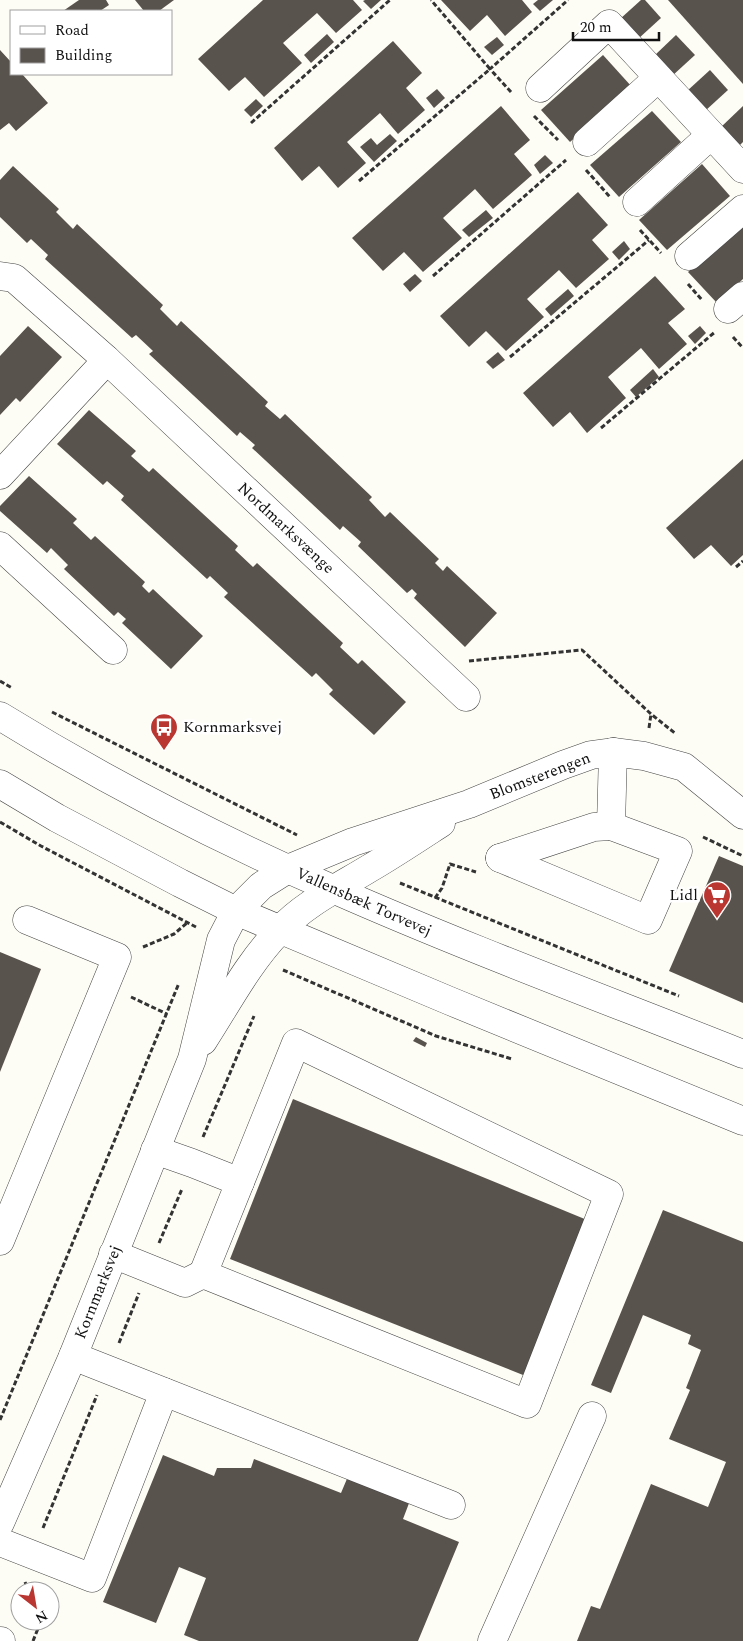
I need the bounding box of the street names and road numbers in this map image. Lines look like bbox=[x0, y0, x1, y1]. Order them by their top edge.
street label: Nordmarksvænge bbox=[232, 477, 340, 579]
street label: Blomsterengen bbox=[486, 746, 594, 806]
street label: Vallensbæk Torvevej bbox=[292, 861, 436, 943]
street label: Kornmarksvej bbox=[68, 1241, 128, 1343]

